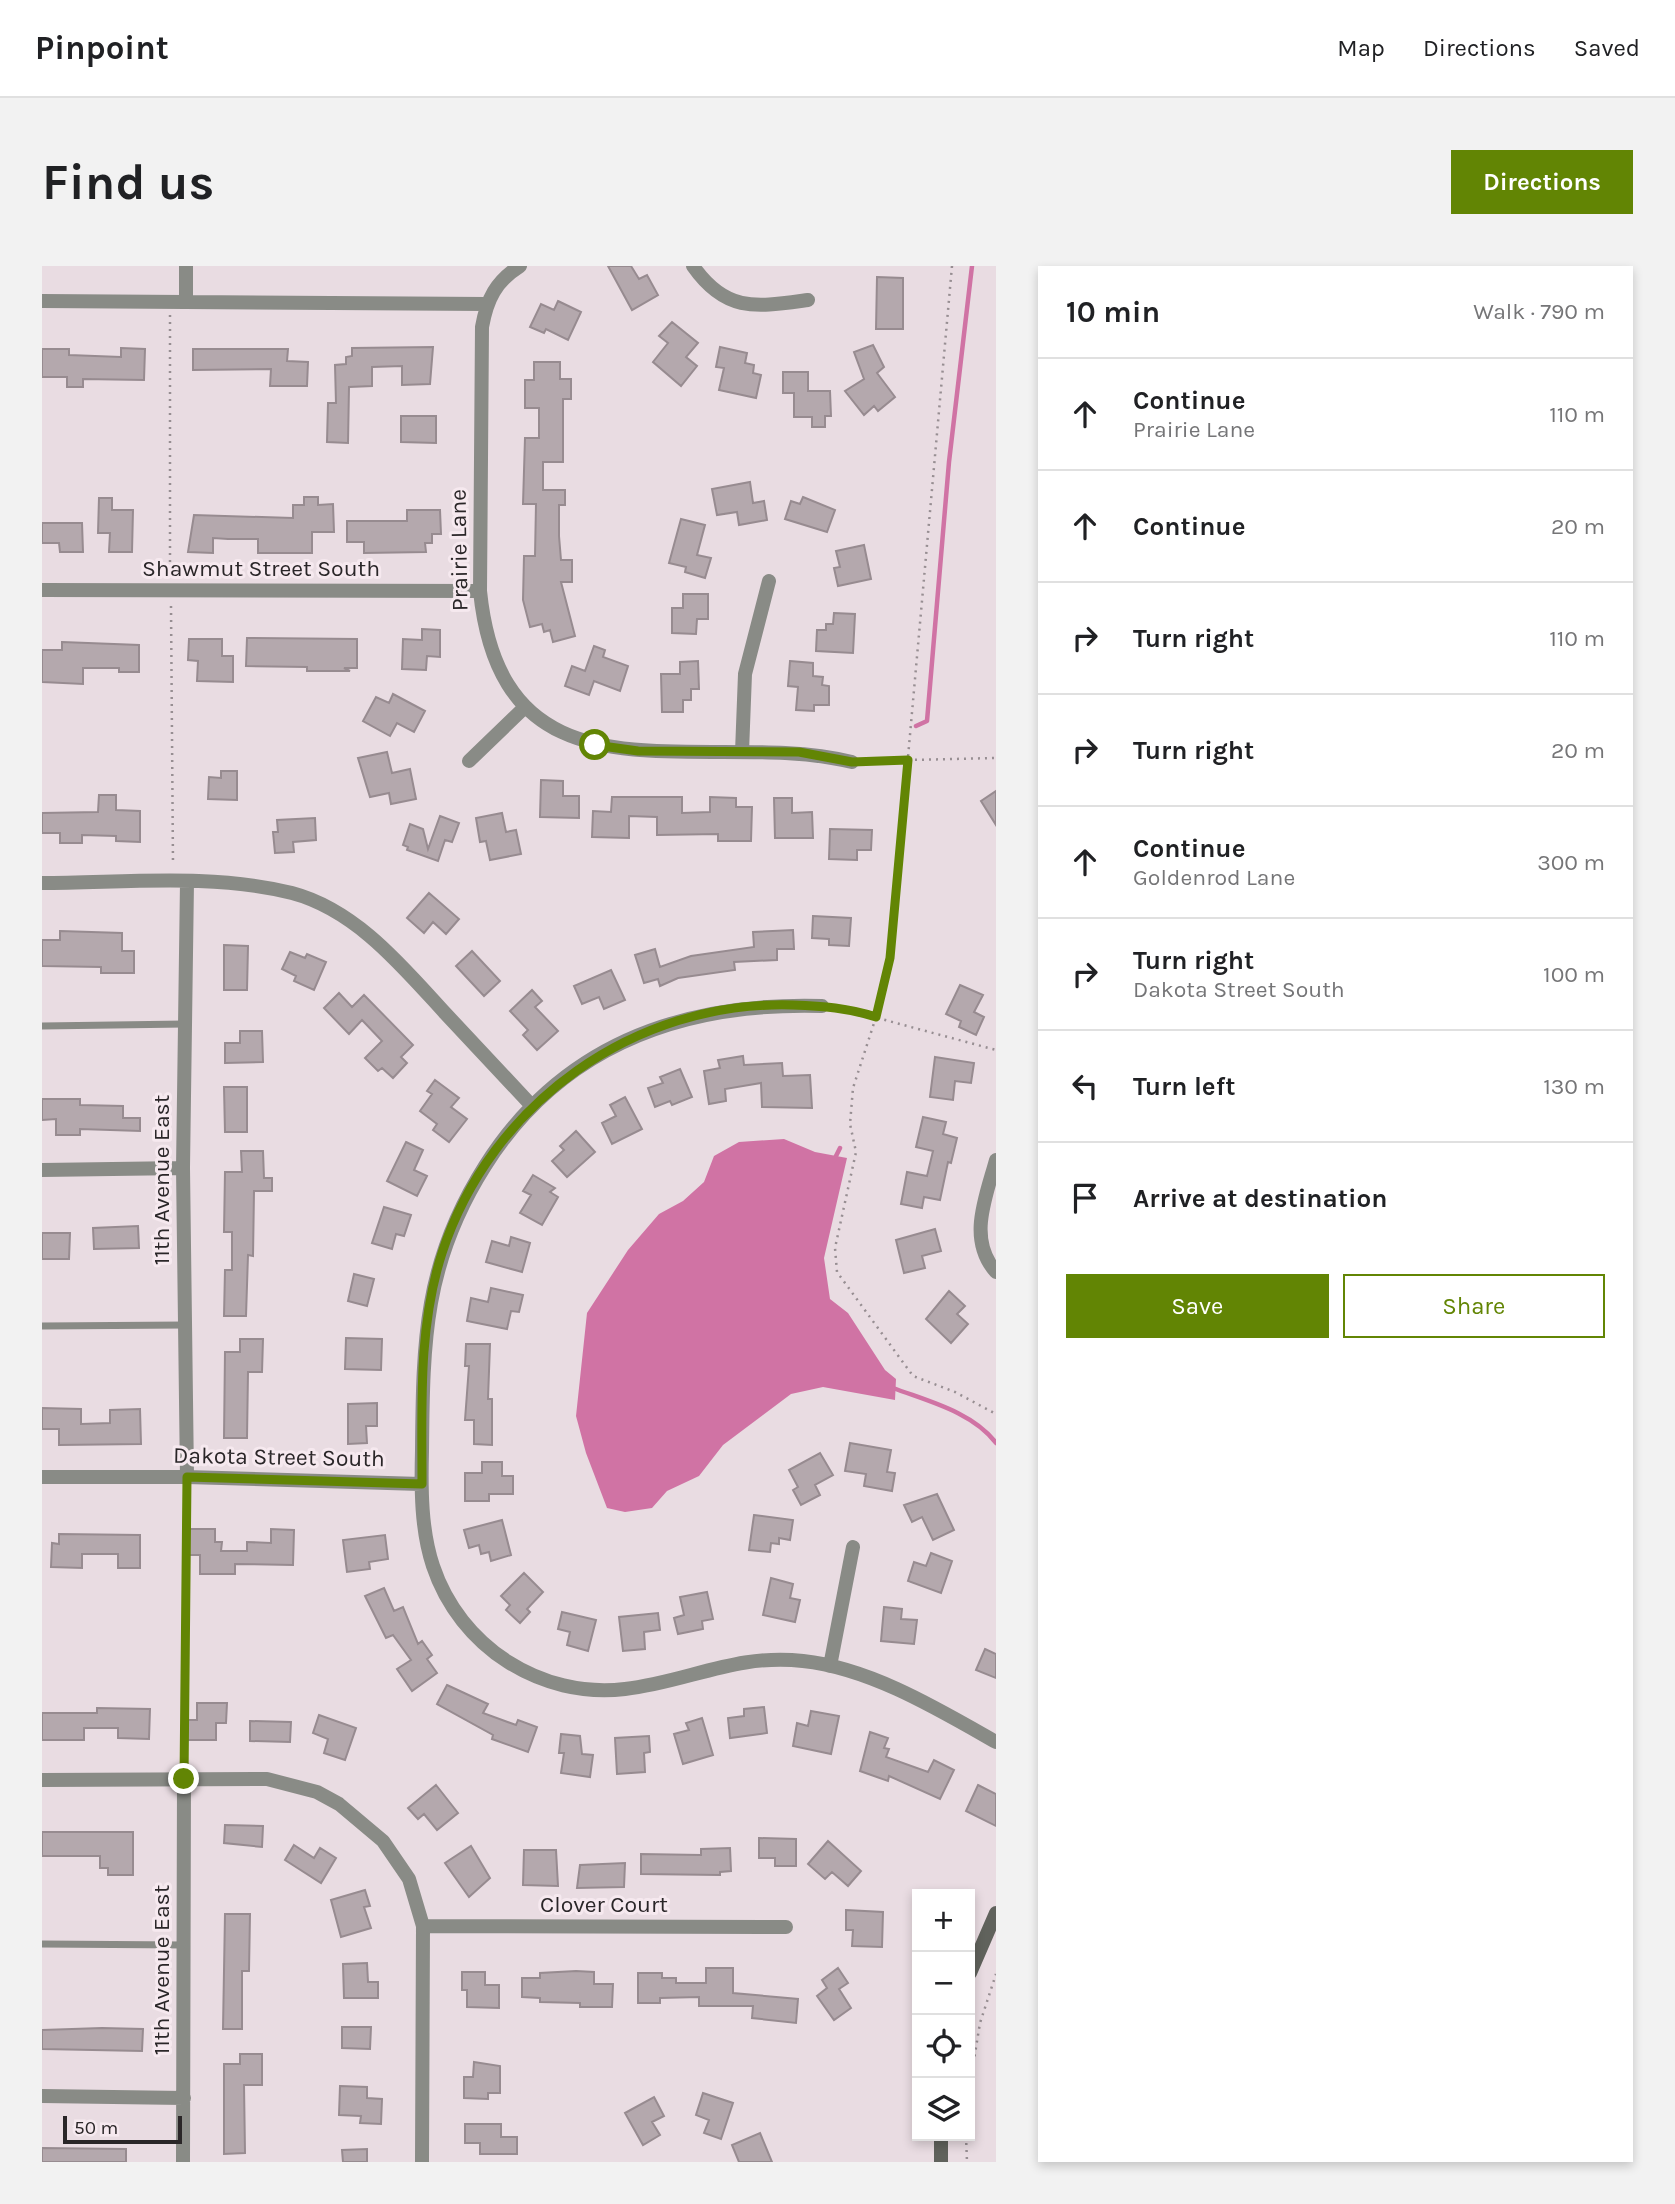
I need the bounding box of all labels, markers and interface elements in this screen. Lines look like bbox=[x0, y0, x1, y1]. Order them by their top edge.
text: Pinpoint bbox=[35, 29, 169, 67]
text: Map bbox=[1337, 34, 1385, 62]
text: Directions bbox=[1423, 34, 1536, 62]
text: Saved bbox=[1574, 34, 1640, 62]
button: Directions bbox=[1451, 150, 1633, 214]
text: Find us bbox=[42, 154, 214, 211]
text: 10 min bbox=[1066, 294, 1160, 330]
text: Walk · 790 m bbox=[1473, 298, 1605, 325]
text: Continue bbox=[1133, 385, 1245, 416]
icon: ahead bbox=[1066, 395, 1104, 433]
text: 110 m bbox=[1549, 401, 1605, 428]
text: Prairie Lane bbox=[1133, 416, 1255, 443]
street label: Prairie Lane bbox=[444, 489, 474, 611]
icon: ahead bbox=[1066, 507, 1104, 545]
text: Continue bbox=[1133, 511, 1245, 542]
text: 20 m bbox=[1551, 513, 1605, 540]
street label: Shawmut Street South bbox=[142, 555, 380, 582]
icon: right bbox=[1066, 619, 1104, 657]
text: Turn right bbox=[1133, 623, 1254, 654]
text: 110 m bbox=[1549, 625, 1605, 652]
route start bbox=[579, 729, 610, 760]
icon: right bbox=[1066, 731, 1104, 769]
text: Turn right bbox=[1133, 735, 1254, 766]
text: 20 m bbox=[1551, 737, 1605, 764]
text: Continue bbox=[1133, 833, 1245, 864]
icon: ahead bbox=[1066, 843, 1104, 881]
text: 300 m bbox=[1537, 849, 1605, 876]
text: Goldenrod Lane bbox=[1133, 864, 1295, 891]
text: Turn right bbox=[1133, 945, 1254, 976]
icon: right bbox=[1066, 955, 1104, 993]
text: 100 m bbox=[1543, 961, 1605, 988]
text: Dakota Street South bbox=[1133, 976, 1345, 1003]
icon: left bbox=[1066, 1067, 1104, 1105]
text: Turn left bbox=[1133, 1071, 1235, 1102]
text: 130 m bbox=[1543, 1073, 1605, 1100]
street label: 11th Avenue East bbox=[148, 1094, 175, 1265]
icon: arrive bbox=[1066, 1179, 1104, 1217]
text: Arrive at destination bbox=[1133, 1183, 1387, 1214]
button: Save bbox=[1066, 1274, 1329, 1338]
button: Share bbox=[1343, 1274, 1605, 1338]
street label: Dakota Street South bbox=[173, 1442, 385, 1472]
route end bbox=[168, 1763, 199, 1794]
street label: 11th Avenue East bbox=[148, 1884, 175, 2055]
map controls bbox=[912, 1889, 975, 2141]
button: + bbox=[912, 1889, 975, 1952]
street label: Clover Court bbox=[540, 1891, 668, 1918]
button: − bbox=[912, 1952, 975, 2015]
button: locate bbox=[912, 2015, 975, 2078]
button: layers bbox=[912, 2078, 975, 2141]
scale bar bbox=[63, 2113, 182, 2145]
text: 50 m bbox=[74, 2117, 118, 2139]

